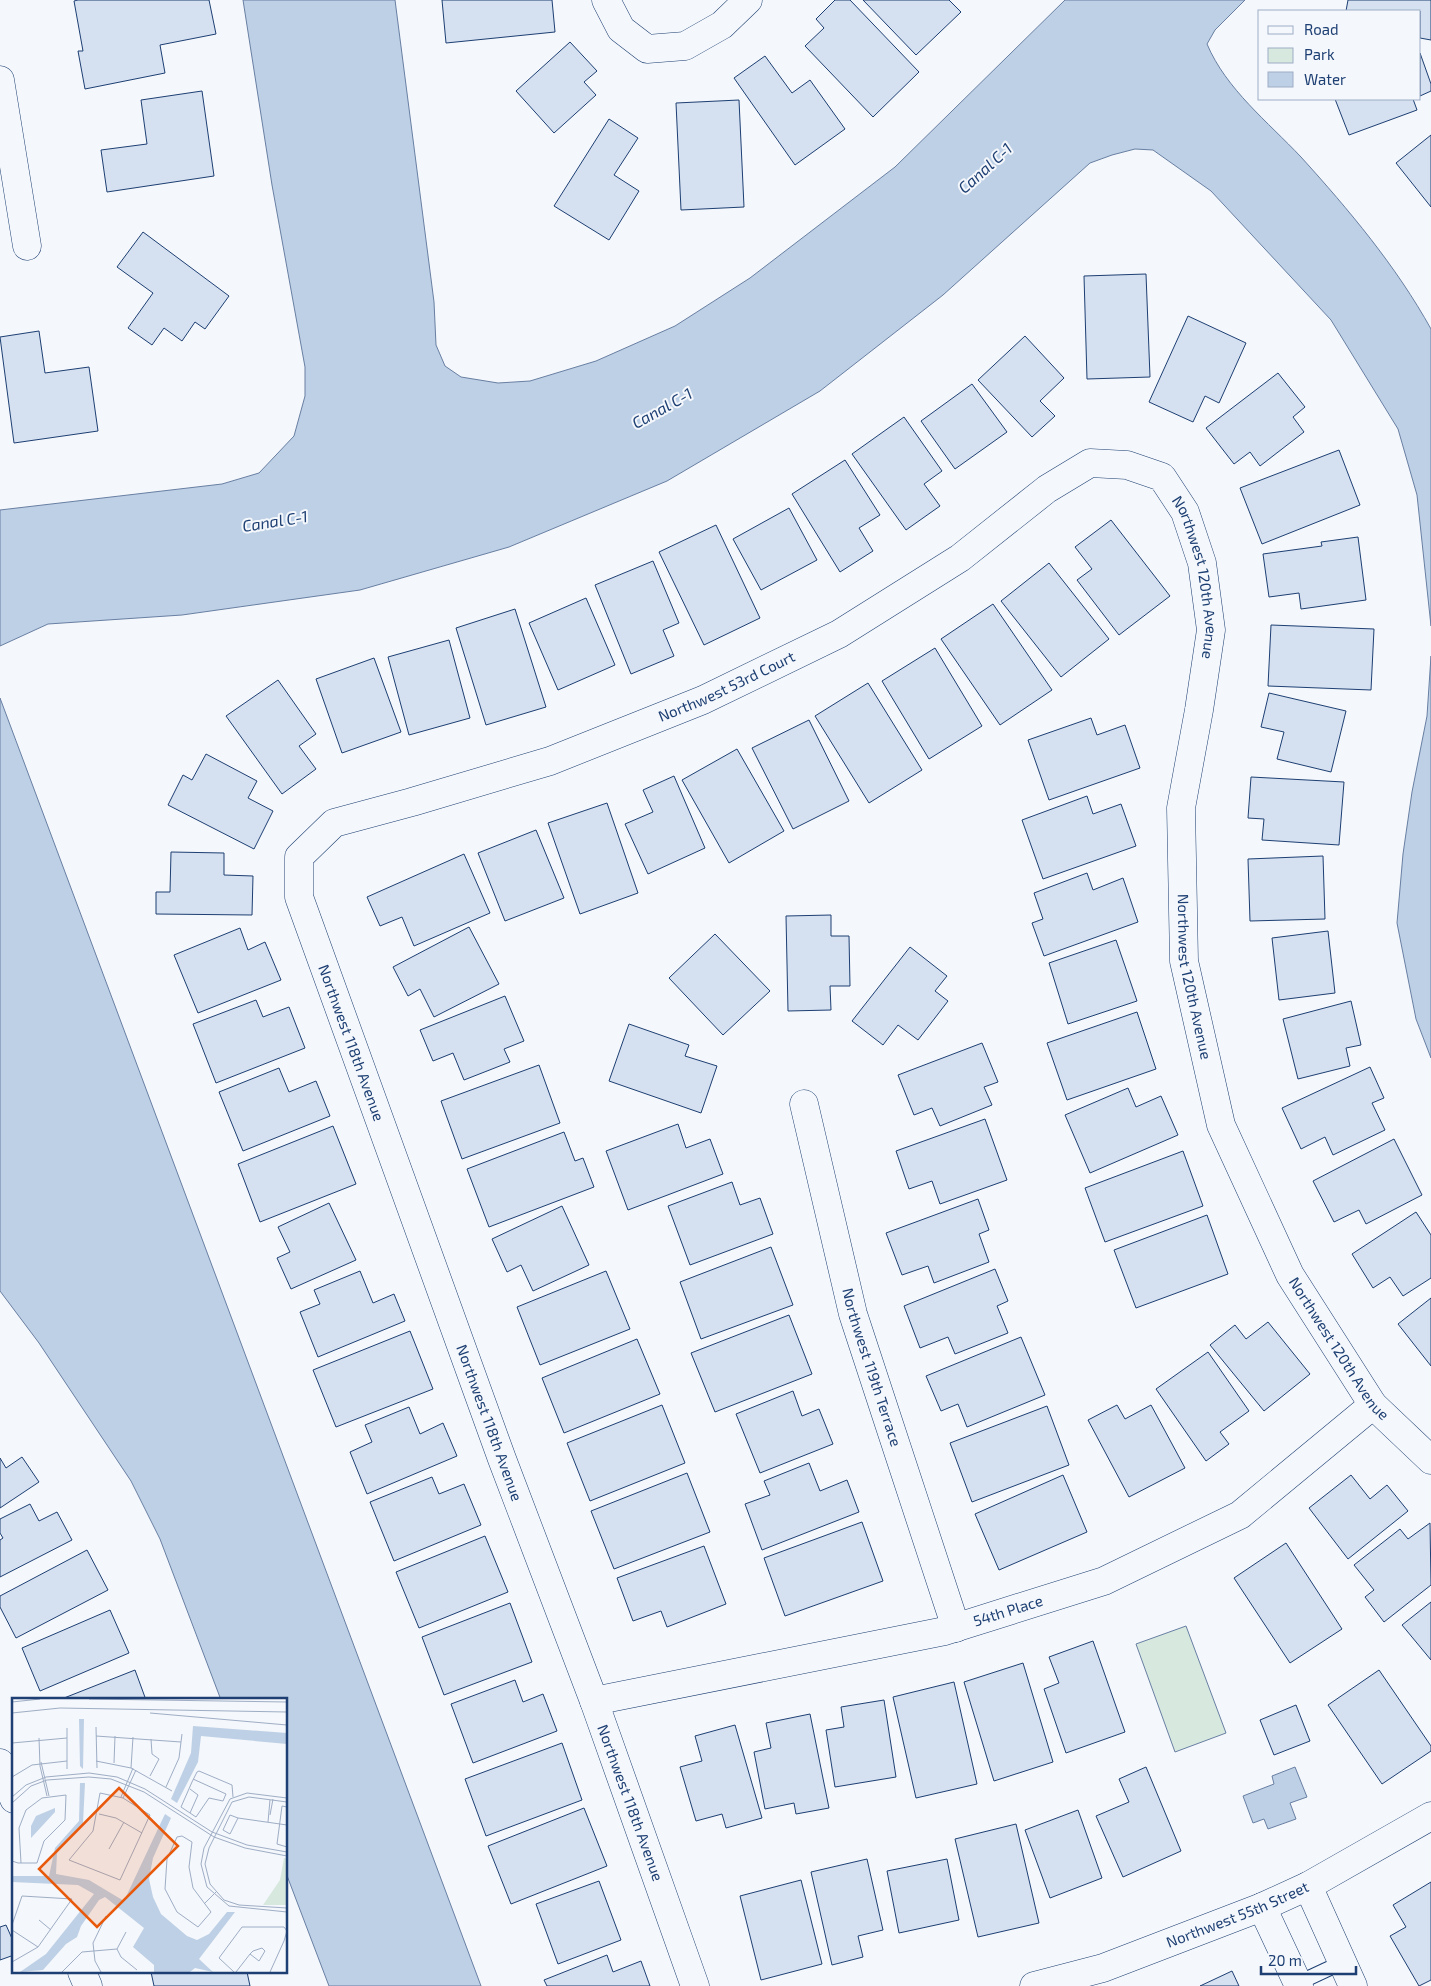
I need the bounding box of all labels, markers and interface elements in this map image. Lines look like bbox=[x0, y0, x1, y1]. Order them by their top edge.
legend bbox=[1258, 10, 1421, 100]
text: Road bbox=[1304, 20, 1339, 38]
text: Park bbox=[1304, 45, 1335, 63]
text: Water bbox=[1304, 70, 1346, 88]
water label: Canal C-1 bbox=[954, 138, 1016, 197]
water label: Canal C-1 bbox=[628, 383, 695, 432]
street label: Northwest 120th Avenue bbox=[1169, 492, 1221, 660]
water label: Canal C-1 bbox=[241, 506, 309, 535]
street label: Northwest 53rd Court bbox=[655, 647, 798, 725]
street label: Northwest 120th Avenue bbox=[1175, 894, 1216, 1061]
street label: Northwest 118th Avenue bbox=[315, 962, 389, 1123]
street label: Northwest 120th Avenue bbox=[1286, 1273, 1393, 1423]
street label: Northwest 119th Terrace bbox=[839, 1286, 906, 1449]
street label: Northwest 118th Avenue bbox=[453, 1342, 527, 1503]
street label: 54th Place bbox=[971, 1591, 1045, 1630]
inset map bbox=[12, 1698, 288, 1974]
street label: Northwest 118th Avenue bbox=[594, 1722, 668, 1883]
street label: Northwest 55th Street bbox=[1163, 1877, 1312, 1951]
scale bar bbox=[1261, 1944, 1356, 1976]
text: 20 m bbox=[1268, 1951, 1302, 1969]

